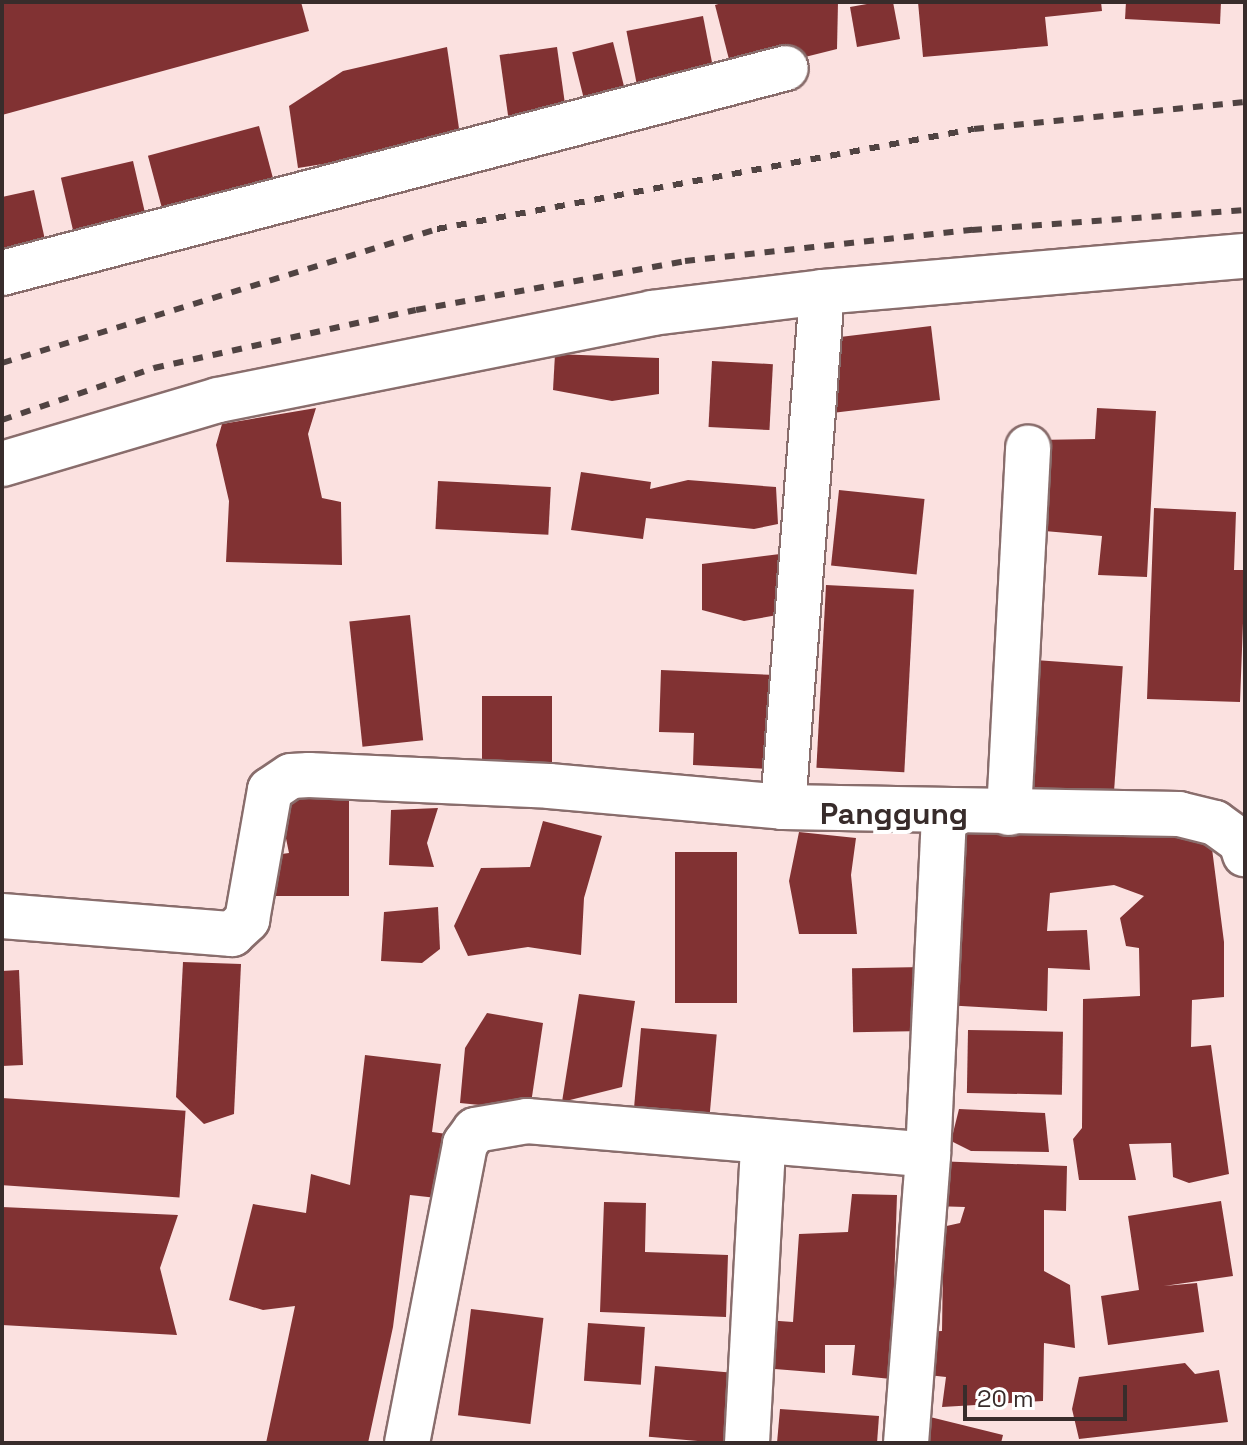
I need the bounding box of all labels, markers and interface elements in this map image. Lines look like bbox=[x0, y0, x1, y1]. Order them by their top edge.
district label: Panggung bbox=[820, 796, 968, 832]
scale bar bbox=[967, 1369, 1131, 1419]
text: 20 m bbox=[977, 1383, 1034, 1414]

